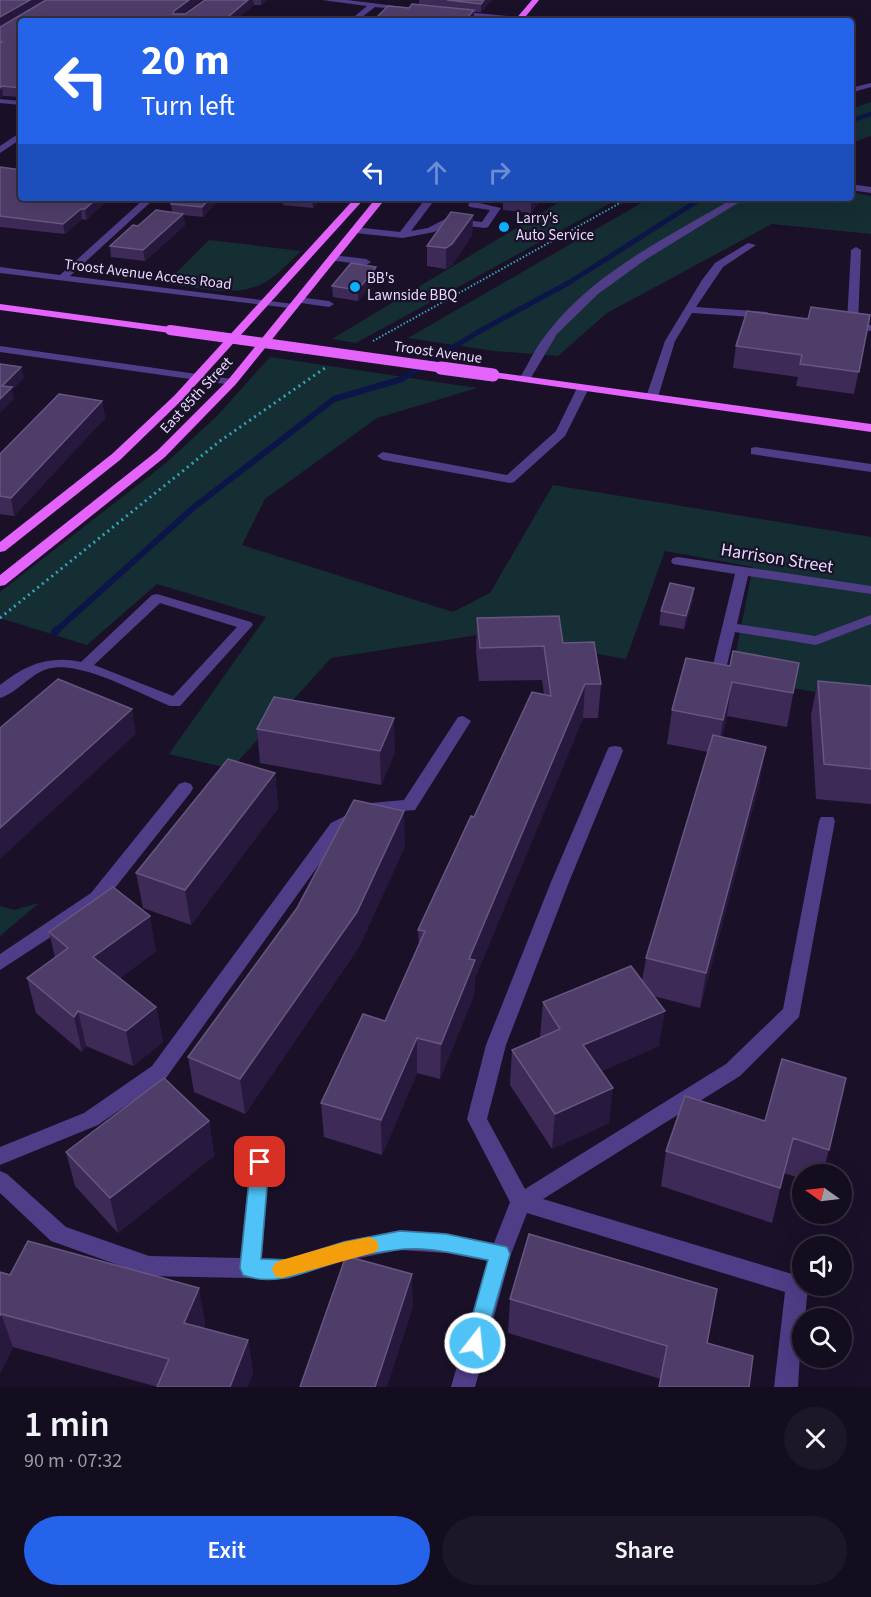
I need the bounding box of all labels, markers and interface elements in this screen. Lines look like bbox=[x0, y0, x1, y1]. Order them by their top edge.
text: 20 m bbox=[141, 31, 230, 91]
icon: left bbox=[42, 42, 120, 120]
text: Turn left bbox=[141, 87, 235, 126]
icon: left bbox=[357, 156, 390, 189]
icon: ahead bbox=[420, 156, 453, 189]
icon: right bbox=[483, 156, 516, 189]
place label: Larry's Auto Service bbox=[516, 208, 594, 246]
marker: Larry's Auto Service bbox=[497, 220, 511, 234]
street label: Troost Avenue Access Road bbox=[63, 254, 233, 295]
place label: BB's Lawnside BBQ bbox=[367, 268, 457, 306]
marker: BB's Lawnside BBQ bbox=[348, 280, 362, 294]
street label: Troost Avenue bbox=[392, 336, 483, 369]
street label: East 85th Street bbox=[155, 352, 238, 438]
street label: Harrison Street bbox=[719, 537, 835, 580]
pin bbox=[234, 1136, 285, 1187]
icon: arrive bbox=[243, 1145, 276, 1178]
north arrow bbox=[792, 1164, 852, 1224]
map controls bbox=[792, 1164, 852, 1368]
button: sound bbox=[792, 1236, 852, 1296]
button: search bbox=[792, 1308, 852, 1368]
position arrow bbox=[443, 1311, 507, 1375]
text: 1 min bbox=[24, 1399, 110, 1450]
button: close bbox=[784, 1407, 847, 1470]
text: 90 m · 07:32 bbox=[24, 1447, 122, 1475]
button: Exit bbox=[24, 1516, 430, 1585]
button: Share bbox=[442, 1516, 847, 1585]

